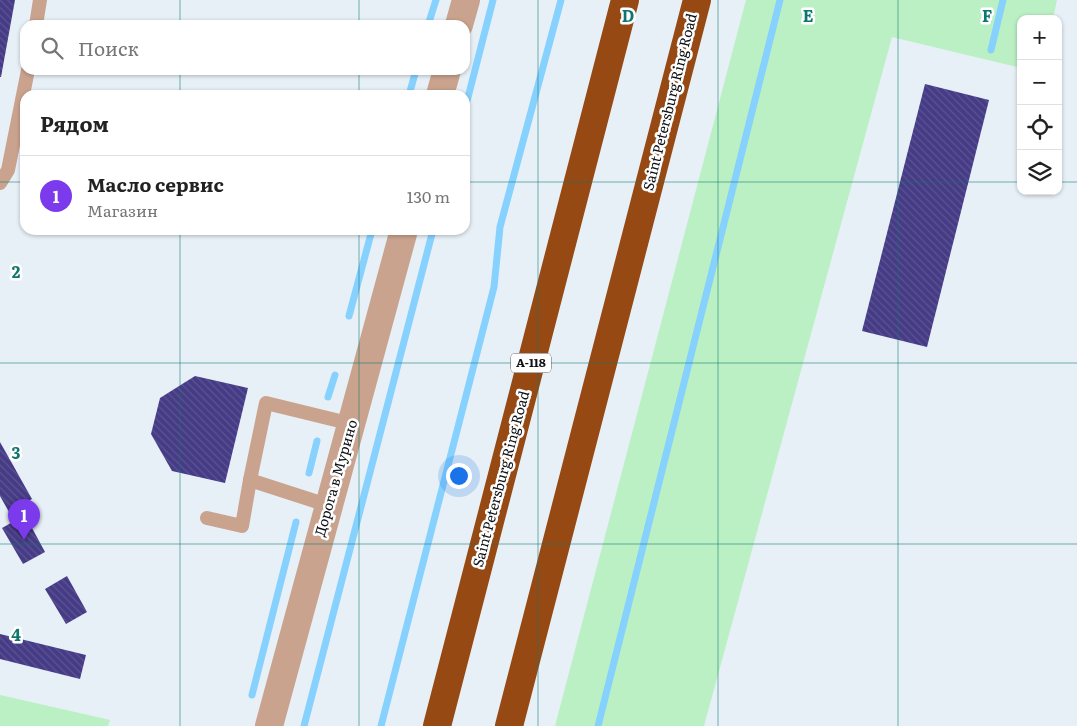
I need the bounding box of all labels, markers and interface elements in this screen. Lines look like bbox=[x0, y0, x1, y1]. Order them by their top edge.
text: D bbox=[622, 3, 634, 27]
text: E bbox=[803, 3, 814, 27]
text: F bbox=[982, 3, 992, 27]
street label: Saint Petersburg Ring Road bbox=[637, 11, 701, 192]
map controls bbox=[1017, 15, 1062, 195]
button: + bbox=[1017, 15, 1062, 60]
search box bbox=[20, 20, 470, 75]
icon: search bbox=[38, 34, 66, 62]
text: Поиск bbox=[78, 34, 139, 62]
button: − bbox=[1017, 60, 1062, 105]
button: locate bbox=[1017, 105, 1062, 150]
text: Рядом bbox=[40, 107, 109, 138]
button: layers bbox=[1017, 150, 1062, 195]
text: Масло сервис bbox=[87, 170, 224, 198]
text: 1 bbox=[53, 184, 59, 208]
text: 130 m bbox=[407, 184, 450, 208]
text: Магазин bbox=[87, 198, 158, 222]
text: 2 bbox=[12, 259, 21, 283]
road number: А-118 bbox=[511, 353, 551, 372]
street label: Saint Petersburg Ring Road bbox=[467, 388, 533, 569]
street label: Дорога в Мурино bbox=[309, 417, 361, 538]
text: 3 bbox=[12, 440, 21, 464]
your location bbox=[446, 463, 472, 489]
pin: 1 bbox=[8, 499, 40, 540]
text: 4 bbox=[11, 622, 21, 646]

